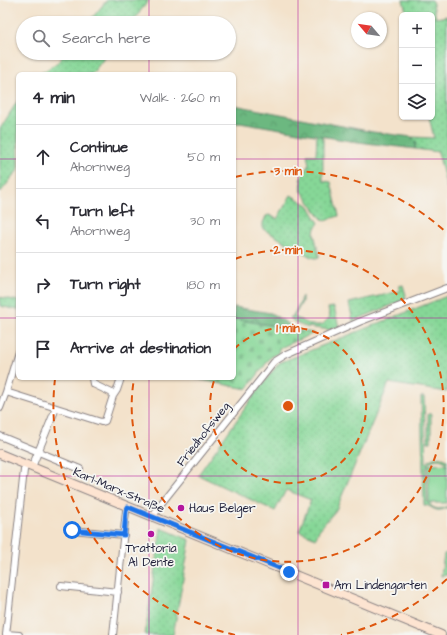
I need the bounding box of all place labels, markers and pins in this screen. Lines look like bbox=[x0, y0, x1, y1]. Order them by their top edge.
centre of rings bbox=[281, 399, 295, 413]
place label: Haus Belger bbox=[189, 500, 256, 518]
marker: Haus Belger bbox=[176, 503, 186, 513]
marker: Trattoria Al Dente bbox=[146, 529, 156, 539]
place label: Trattoria Al Dente bbox=[125, 540, 177, 571]
place label: Am Lindengarten bbox=[334, 577, 427, 595]
marker: Am Lindengarten bbox=[321, 580, 331, 590]

